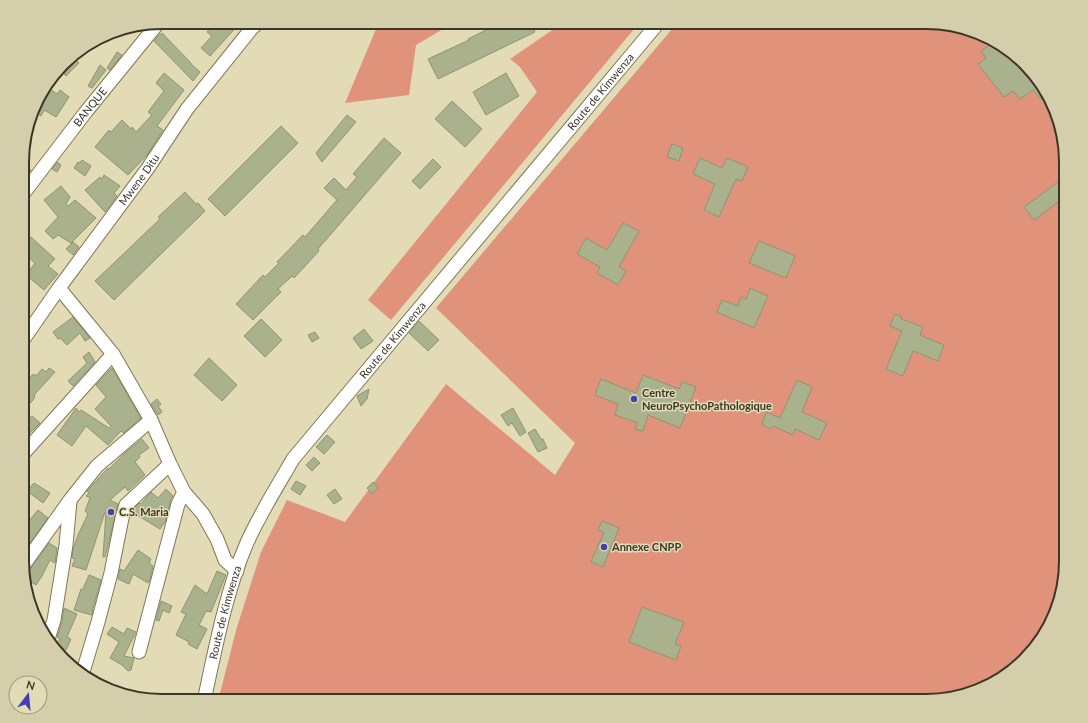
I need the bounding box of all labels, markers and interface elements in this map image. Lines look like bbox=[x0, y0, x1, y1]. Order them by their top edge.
street label: Route de Kimwenza bbox=[564, 50, 636, 132]
street label: BANQUE bbox=[70, 84, 109, 129]
street label: Mwene Ditu bbox=[116, 151, 162, 208]
street label: Route de Kimwenza bbox=[356, 299, 428, 381]
place label: Centre NeuroPsychoPathologique bbox=[642, 386, 772, 412]
marker: Centre NeuroPsychoPathologique bbox=[629, 394, 639, 404]
place label: C.S. Maria bbox=[119, 505, 169, 518]
marker: C.S. Maria bbox=[106, 507, 116, 517]
place label: Annexe CNPP bbox=[611, 540, 681, 553]
marker: Annexe CNPP bbox=[599, 542, 609, 552]
street label: Route de Kimwenza bbox=[206, 564, 244, 660]
north arrow bbox=[8, 675, 48, 715]
text: N bbox=[25, 677, 37, 692]

